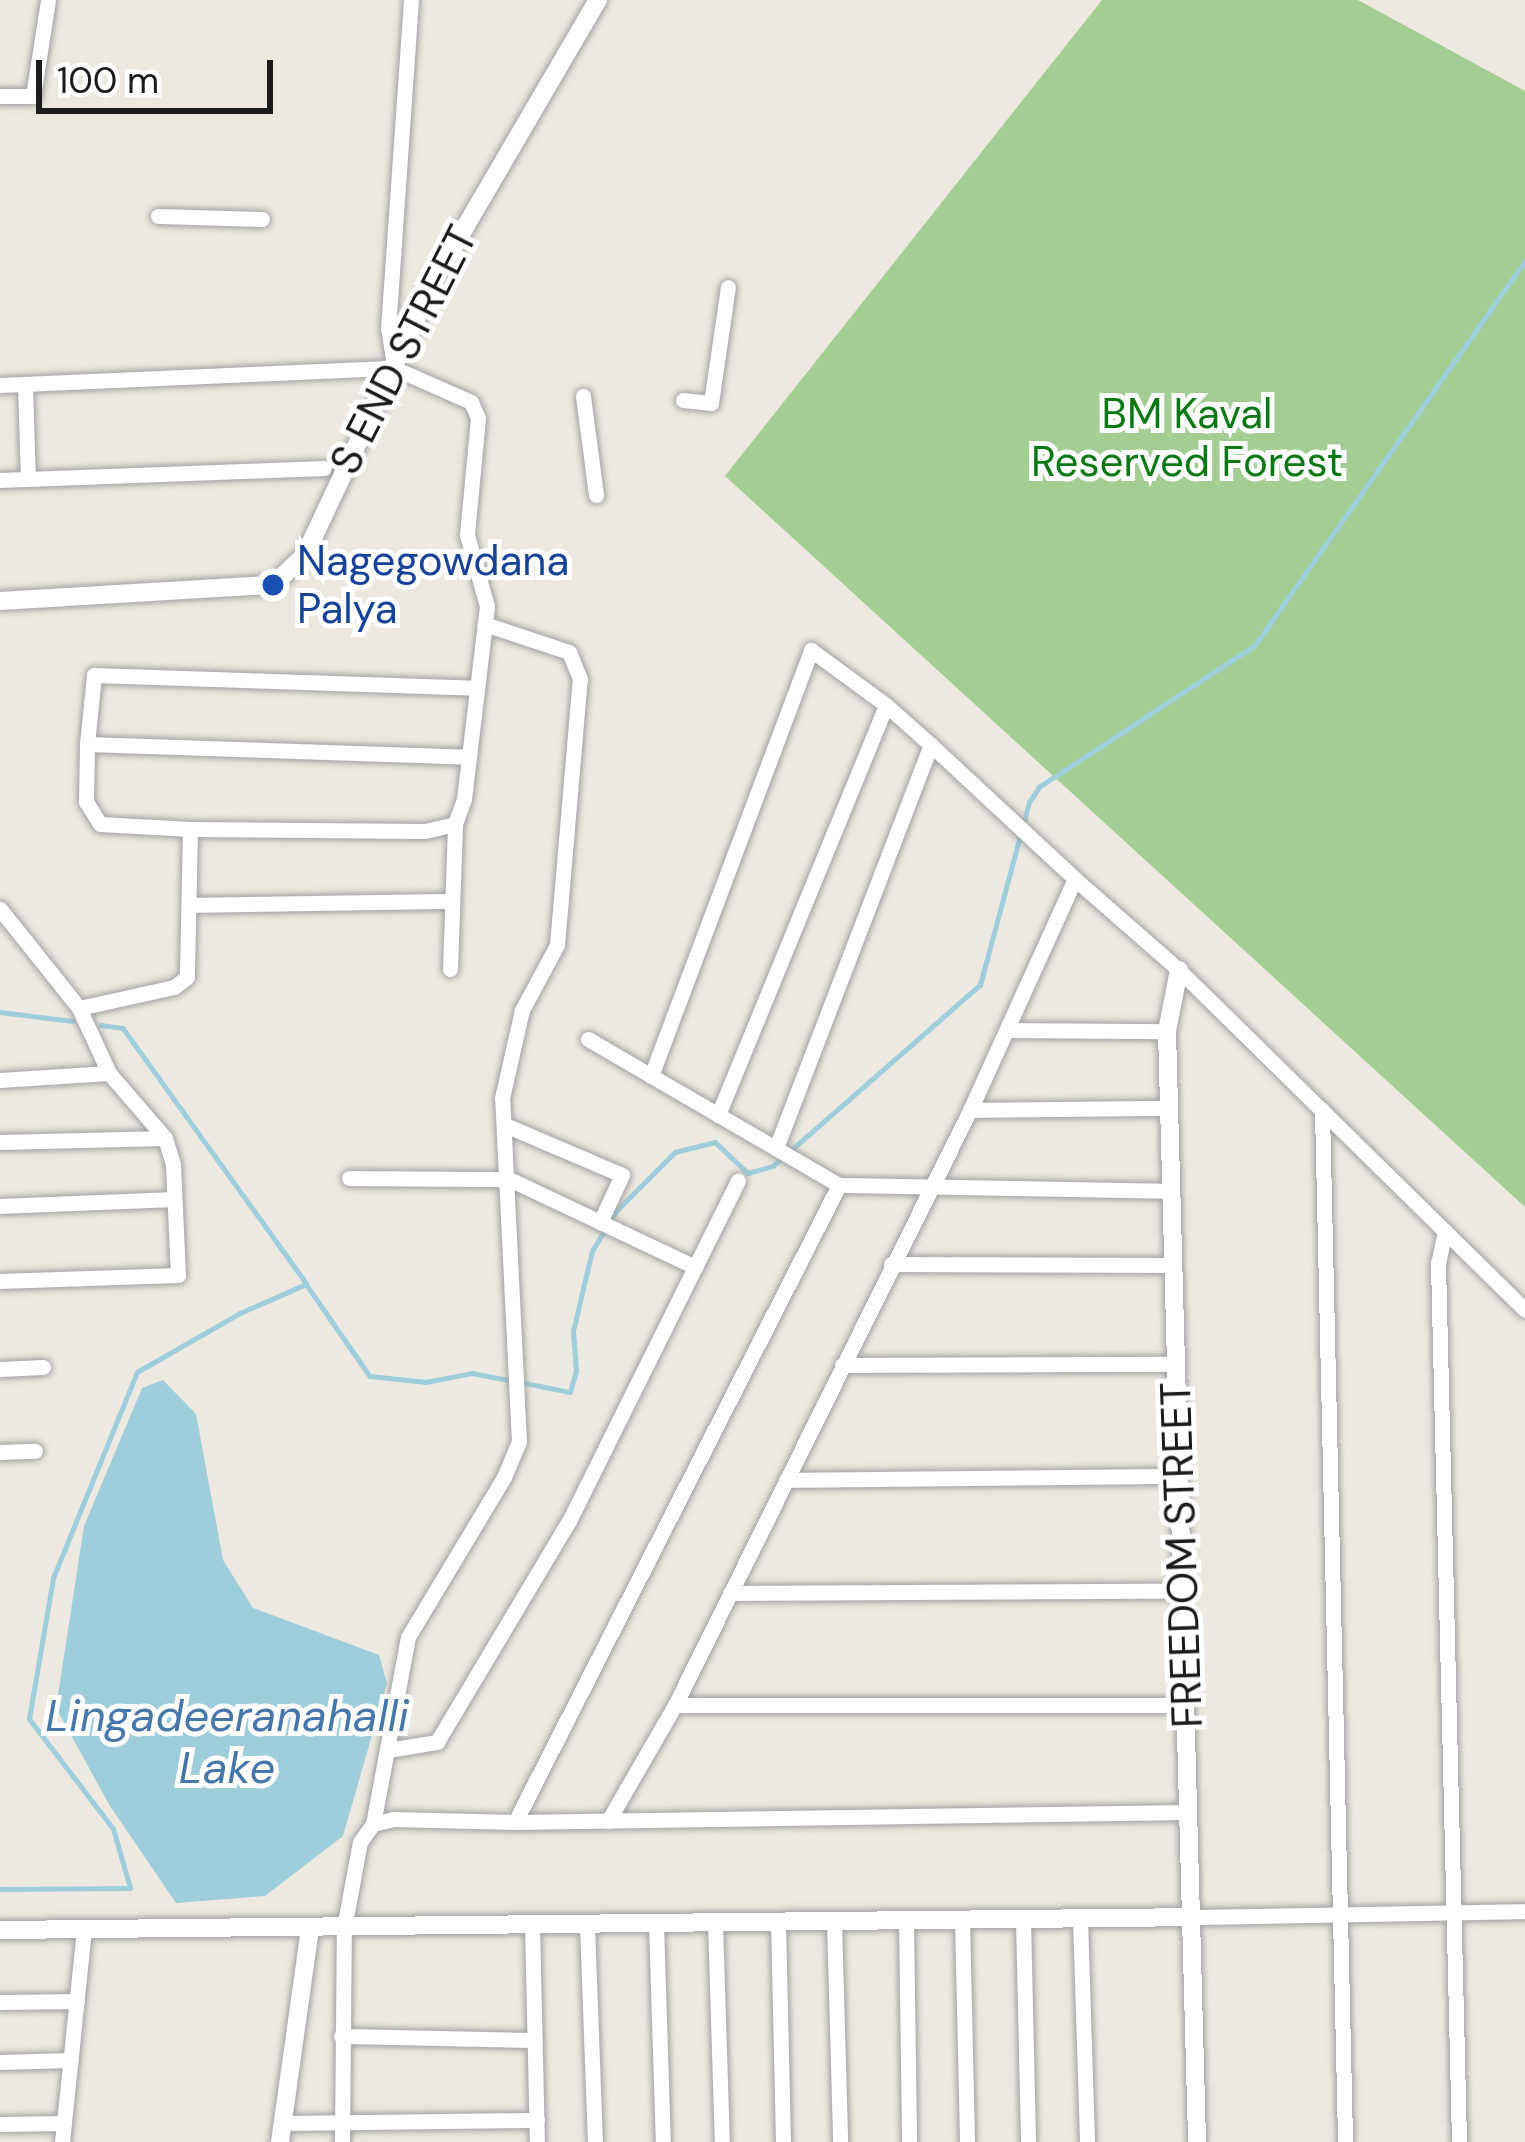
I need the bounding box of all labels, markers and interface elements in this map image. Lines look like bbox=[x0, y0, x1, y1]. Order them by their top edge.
scale bar bbox=[42, 36, 279, 110]
text: 100 m bbox=[57, 57, 159, 104]
street label: S END STREET bbox=[320, 218, 488, 482]
park label: BM Kaval Reserved Forest bbox=[1031, 389, 1343, 488]
place label: Nagegowdana Palya bbox=[297, 536, 569, 634]
marker: Nagegowdana Palya bbox=[260, 572, 286, 598]
street label: FREEDOM STREET bbox=[1151, 1381, 1213, 1729]
water label: Lingadeeranahalli Lake bbox=[45, 1689, 409, 1795]

